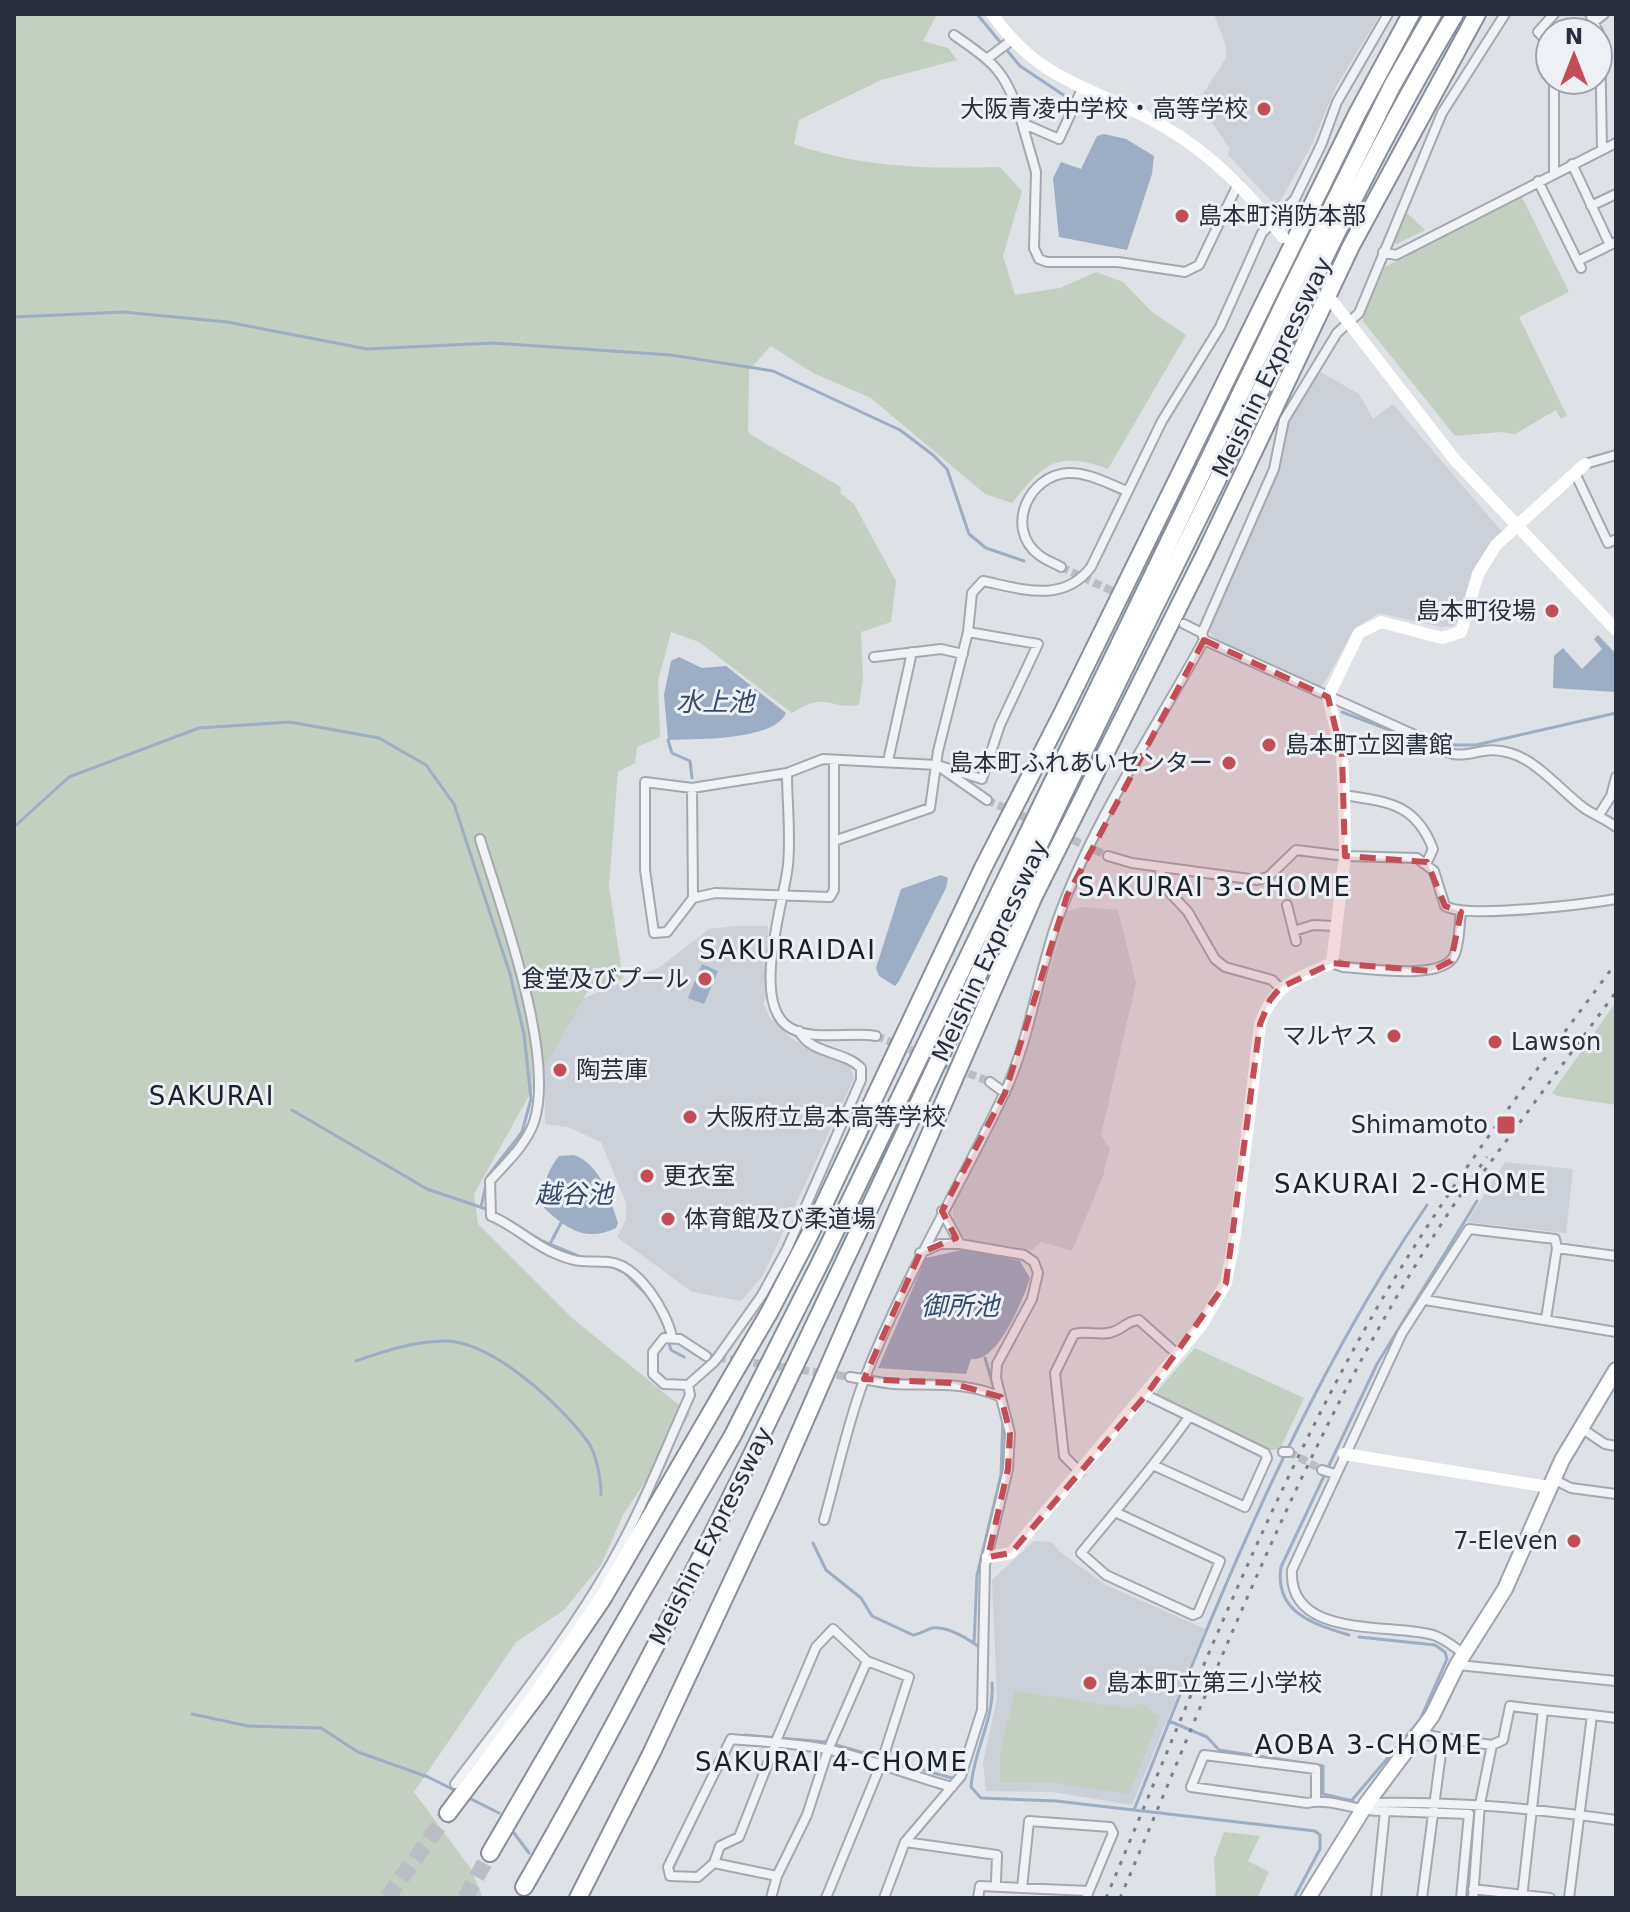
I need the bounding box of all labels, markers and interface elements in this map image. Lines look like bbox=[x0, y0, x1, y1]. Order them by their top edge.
north arrow bbox=[1534, 16, 1614, 96]
text: N bbox=[1565, 24, 1583, 49]
place label: 大阪青凌中学校・高等学校 bbox=[960, 95, 1248, 123]
marker: 大阪青凌中学校・高等学校 bbox=[1255, 100, 1273, 118]
place label: 島本町消防本部 bbox=[1198, 202, 1366, 230]
marker: 島本町消防本部 bbox=[1173, 207, 1191, 225]
street label: Meishin Expressway bbox=[1206, 252, 1338, 482]
place label: 島本町役場 bbox=[1416, 597, 1536, 625]
marker: 島本町役場 bbox=[1543, 602, 1561, 620]
water label: 水上池 bbox=[676, 687, 757, 717]
place label: 島本町立図書館 bbox=[1285, 731, 1453, 759]
marker: 島本町立図書館 bbox=[1260, 736, 1278, 754]
place label: 島本町ふれあいセンター bbox=[949, 749, 1213, 777]
marker: 島本町ふれあいセンター bbox=[1220, 754, 1238, 772]
street label: Meishin Expressway bbox=[926, 836, 1054, 1066]
district label: SAKURAI 3-CHOME bbox=[1078, 872, 1352, 902]
district label: SAKURAIDAI bbox=[699, 935, 877, 965]
place label: 食堂及びプール bbox=[521, 965, 689, 993]
marker: 食堂及びプール bbox=[696, 970, 714, 988]
place label: マルヤス bbox=[1282, 1022, 1378, 1050]
marker: マルヤス bbox=[1385, 1027, 1403, 1045]
place label: Lawson bbox=[1511, 1028, 1601, 1056]
marker: Lawson bbox=[1486, 1033, 1504, 1051]
place label: 陶芸庫 bbox=[576, 1056, 648, 1084]
marker: 陶芸庫 bbox=[551, 1061, 569, 1079]
district label: SAKURAI bbox=[149, 1081, 275, 1111]
place label: 大阪府立島本高等学校 bbox=[706, 1103, 946, 1131]
marker: 大阪府立島本高等学校 bbox=[681, 1108, 699, 1126]
place label: Shimamoto bbox=[1351, 1111, 1488, 1139]
marker: Shimamoto bbox=[1495, 1114, 1517, 1136]
place label: 更衣室 bbox=[663, 1162, 735, 1190]
marker: 更衣室 bbox=[638, 1167, 656, 1185]
district label: SAKURAI 2-CHOME bbox=[1274, 1169, 1548, 1199]
water label: 越谷池 bbox=[535, 1179, 616, 1209]
place label: 体育館及び柔道場 bbox=[684, 1205, 876, 1233]
marker: 体育館及び柔道場 bbox=[659, 1210, 677, 1228]
water label: 御所池 bbox=[921, 1291, 1002, 1321]
street label: Meishin Expressway bbox=[644, 1422, 778, 1650]
place label: 7-Eleven bbox=[1453, 1527, 1558, 1555]
marker: 7-Eleven bbox=[1565, 1532, 1583, 1550]
place label: 島本町立第三小学校 bbox=[1106, 1669, 1322, 1697]
marker: 島本町立第三小学校 bbox=[1081, 1674, 1099, 1692]
district label: AOBA 3-CHOME bbox=[1255, 1730, 1483, 1760]
district label: SAKURAI 4-CHOME bbox=[695, 1747, 969, 1777]

